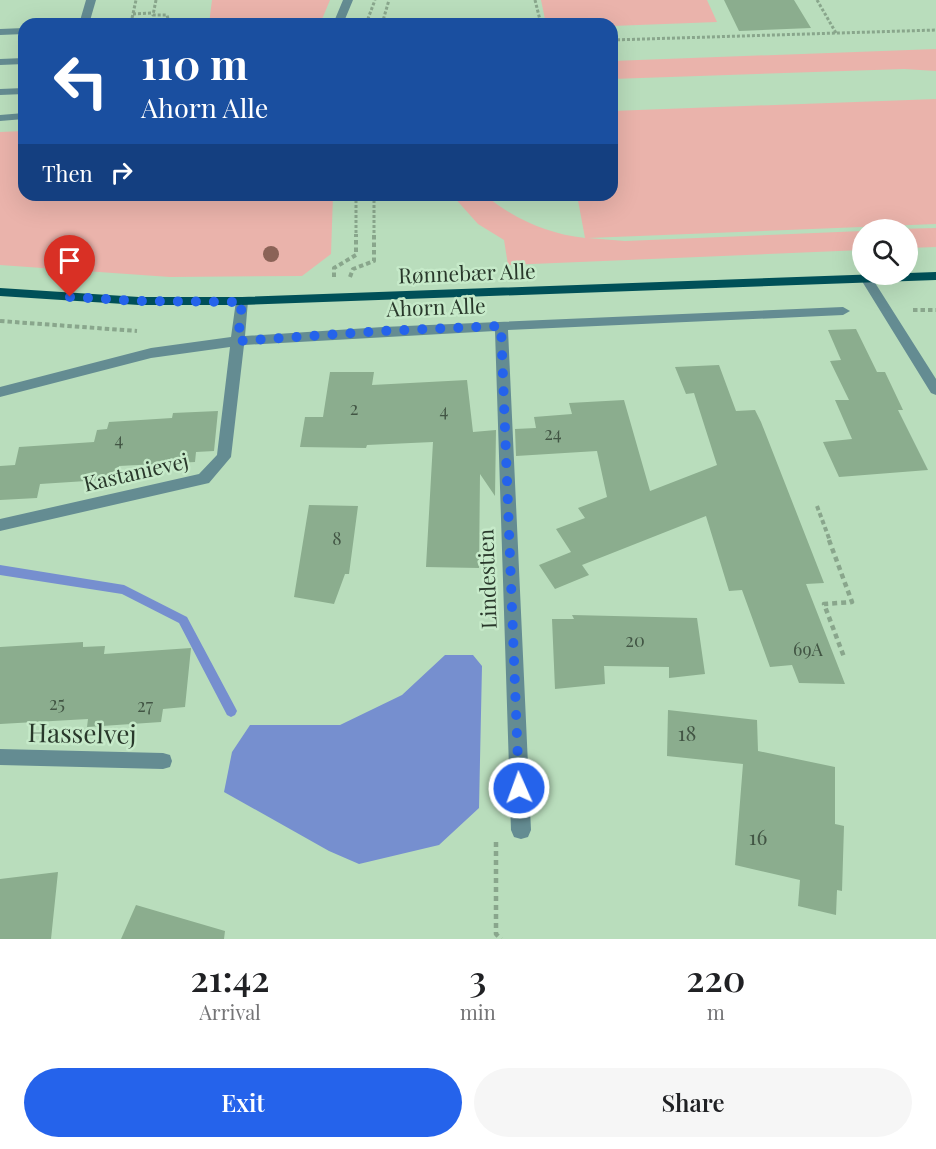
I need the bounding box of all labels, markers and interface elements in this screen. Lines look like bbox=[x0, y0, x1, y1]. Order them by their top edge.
text: 110 m bbox=[141, 35, 248, 91]
icon: left bbox=[42, 42, 120, 120]
text: Ahorn Alle bbox=[141, 89, 268, 125]
icon: right bbox=[105, 156, 138, 189]
text: Then bbox=[42, 158, 93, 188]
map controls bbox=[852, 219, 918, 285]
button: search bbox=[852, 219, 918, 285]
pin bbox=[44, 235, 95, 297]
icon: arrive bbox=[53, 244, 86, 277]
street label: Rønnebær Alle bbox=[398, 256, 536, 288]
street label: Ahorn Alle bbox=[385, 290, 486, 322]
house number: 2 bbox=[350, 396, 358, 420]
house number: 4 bbox=[440, 398, 449, 422]
house number: 24 bbox=[544, 421, 562, 445]
house number: 4 bbox=[115, 427, 124, 451]
street label: Kastanievej bbox=[80, 445, 191, 497]
house number: 8 bbox=[332, 526, 342, 550]
street label: Lindestien bbox=[470, 528, 502, 630]
house number: 20 bbox=[625, 628, 645, 652]
house number: 69A bbox=[793, 637, 824, 661]
house number: 25 bbox=[49, 691, 65, 715]
house number: 27 bbox=[137, 693, 154, 717]
street label: Hasselvej bbox=[27, 714, 137, 751]
house number: 18 bbox=[678, 718, 696, 746]
position arrow bbox=[487, 756, 551, 820]
house number: 16 bbox=[749, 822, 767, 850]
text: 21:42 bbox=[191, 953, 270, 1001]
text: 3 bbox=[469, 953, 486, 1001]
text: 220 bbox=[686, 953, 745, 1001]
text: Arrival bbox=[199, 998, 261, 1025]
text: min bbox=[460, 998, 496, 1025]
text: m bbox=[707, 998, 725, 1025]
button: Exit bbox=[24, 1068, 462, 1137]
button: Share bbox=[474, 1068, 912, 1137]

